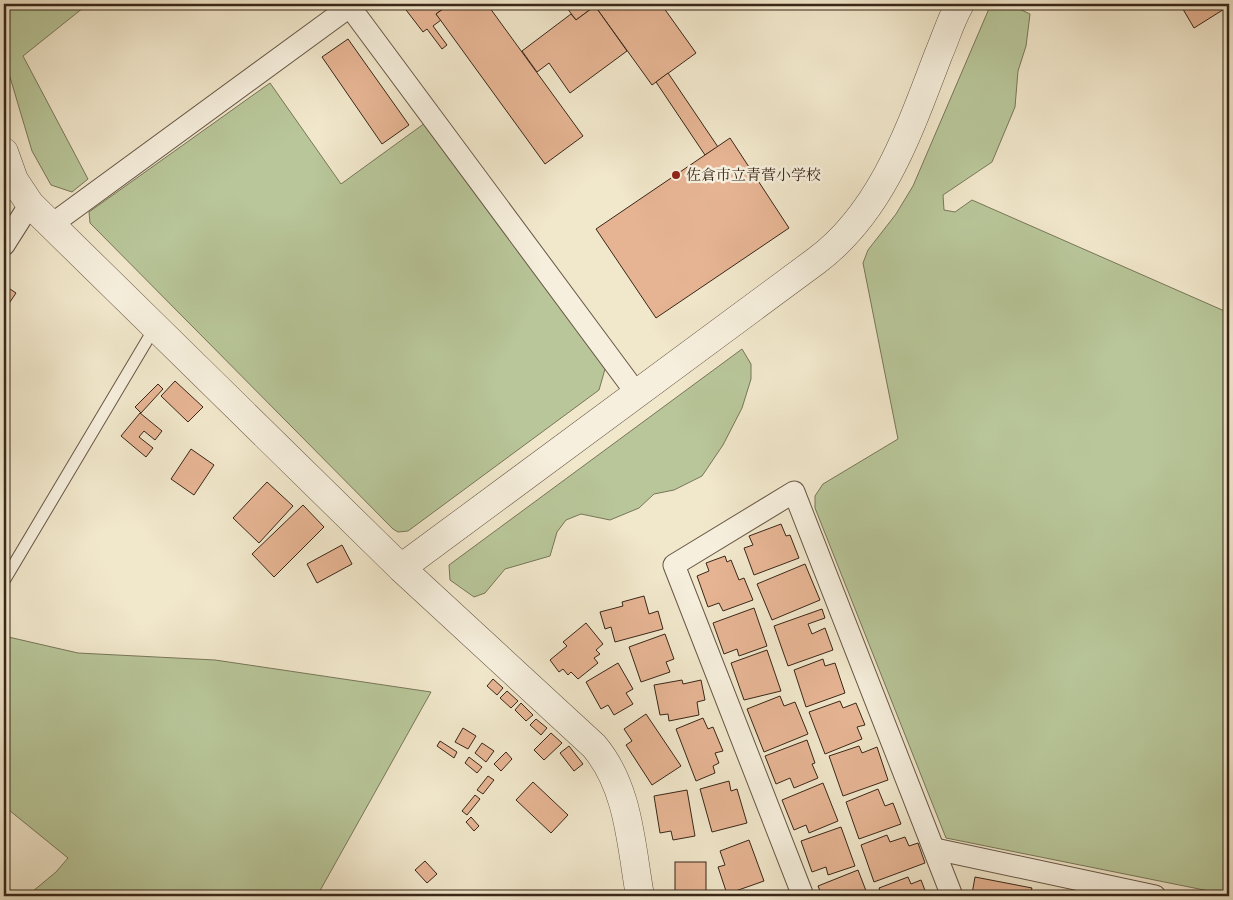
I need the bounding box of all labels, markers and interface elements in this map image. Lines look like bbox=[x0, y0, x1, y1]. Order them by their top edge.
place label: 佐倉市立青菅小学校 bbox=[686, 166, 821, 185]
marker: 佐倉市立青菅小学校 bbox=[670, 169, 682, 181]

